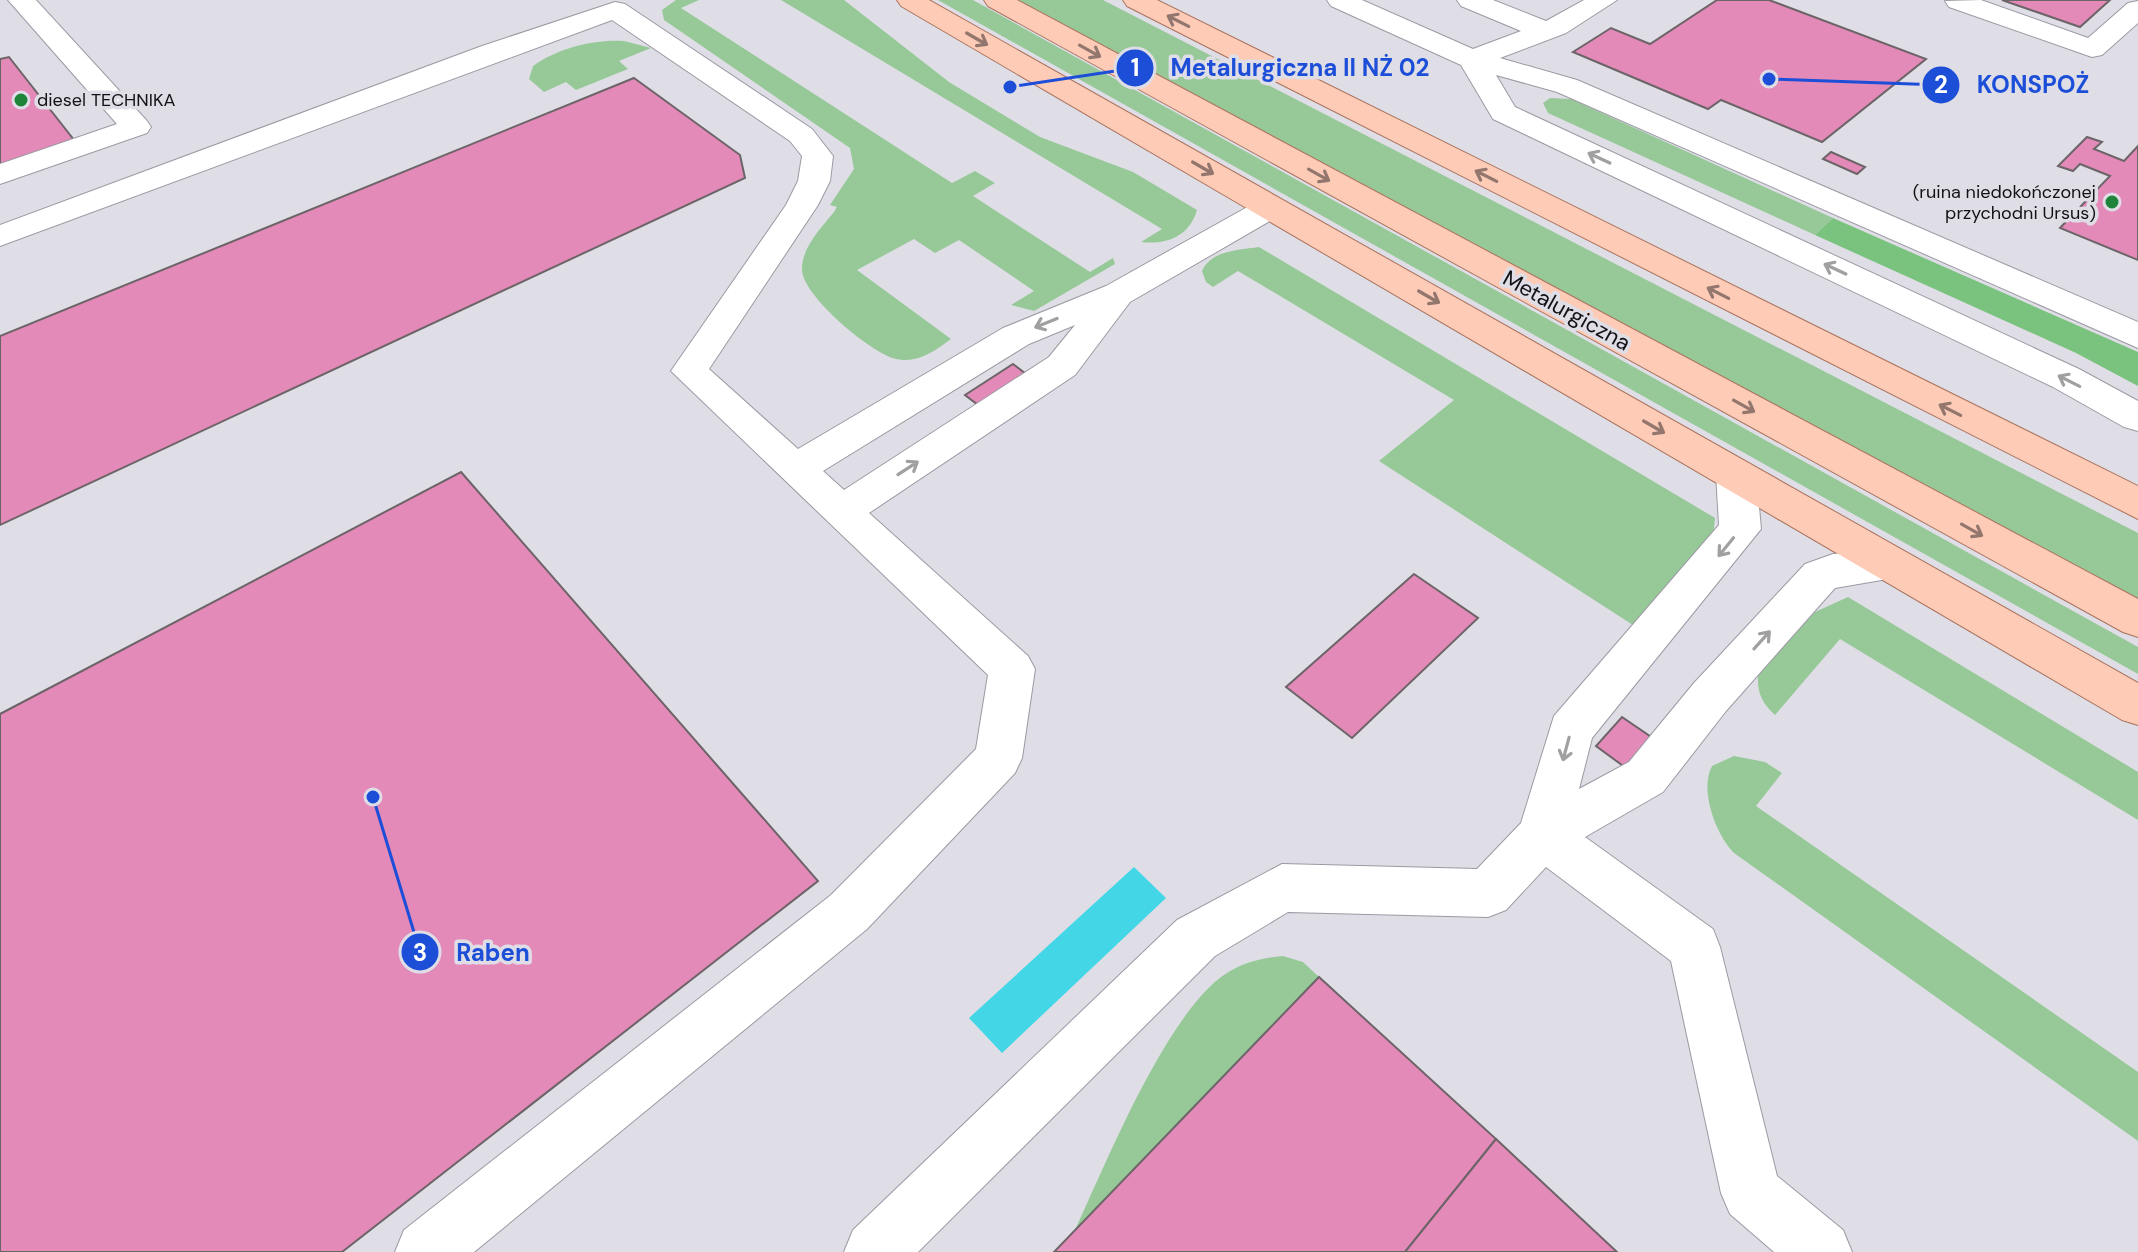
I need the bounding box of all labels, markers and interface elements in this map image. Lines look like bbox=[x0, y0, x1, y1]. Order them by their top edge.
one-way arrow bbox=[1167, 13, 1191, 29]
one-way arrow bbox=[965, 32, 989, 47]
one-way arrow bbox=[1078, 43, 1101, 59]
callout: Metalurgiczna II NŻ 02 bbox=[1115, 44, 1446, 92]
text: 1 bbox=[1131, 52, 1139, 83]
text: Metalurgiczna II NŻ 02 bbox=[1171, 52, 1429, 83]
callout: KONSPOŻ bbox=[1921, 61, 2105, 109]
text: 2 bbox=[1934, 69, 1948, 100]
text: KONSPOŻ bbox=[1977, 69, 2089, 100]
place label: diesel TECHNIKA bbox=[37, 88, 175, 112]
marker: diesel TECHNIKA bbox=[12, 91, 30, 109]
one-way arrow bbox=[1588, 150, 1612, 165]
one-way arrow bbox=[1191, 160, 1214, 176]
one-way arrow bbox=[1306, 167, 1330, 183]
one-way arrow bbox=[1474, 168, 1498, 183]
place label: (ruina niedokończonej przychodni Ursus) bbox=[1913, 180, 2096, 225]
marker: (ruina niedokończonej przychodni Ursus) bbox=[2103, 193, 2121, 211]
one-way arrow bbox=[1823, 261, 1847, 276]
street label: Metalurgiczna bbox=[1498, 263, 1636, 357]
one-way arrow bbox=[1706, 285, 1730, 300]
one-way arrow bbox=[1416, 290, 1440, 305]
one-way arrow bbox=[1034, 317, 1059, 331]
one-way arrow bbox=[2058, 372, 2082, 388]
one-way arrow bbox=[1731, 399, 1755, 414]
one-way arrow bbox=[1939, 401, 1963, 417]
one-way arrow bbox=[1642, 419, 1665, 435]
one-way arrow bbox=[896, 460, 918, 477]
one-way arrow bbox=[1960, 522, 1983, 538]
one-way arrow bbox=[1717, 536, 1735, 556]
one-way arrow bbox=[1753, 630, 1771, 650]
one-way arrow bbox=[1557, 736, 1572, 762]
callout: Raben bbox=[400, 928, 545, 976]
text: 3 bbox=[413, 937, 427, 968]
text: Raben bbox=[456, 937, 530, 968]

